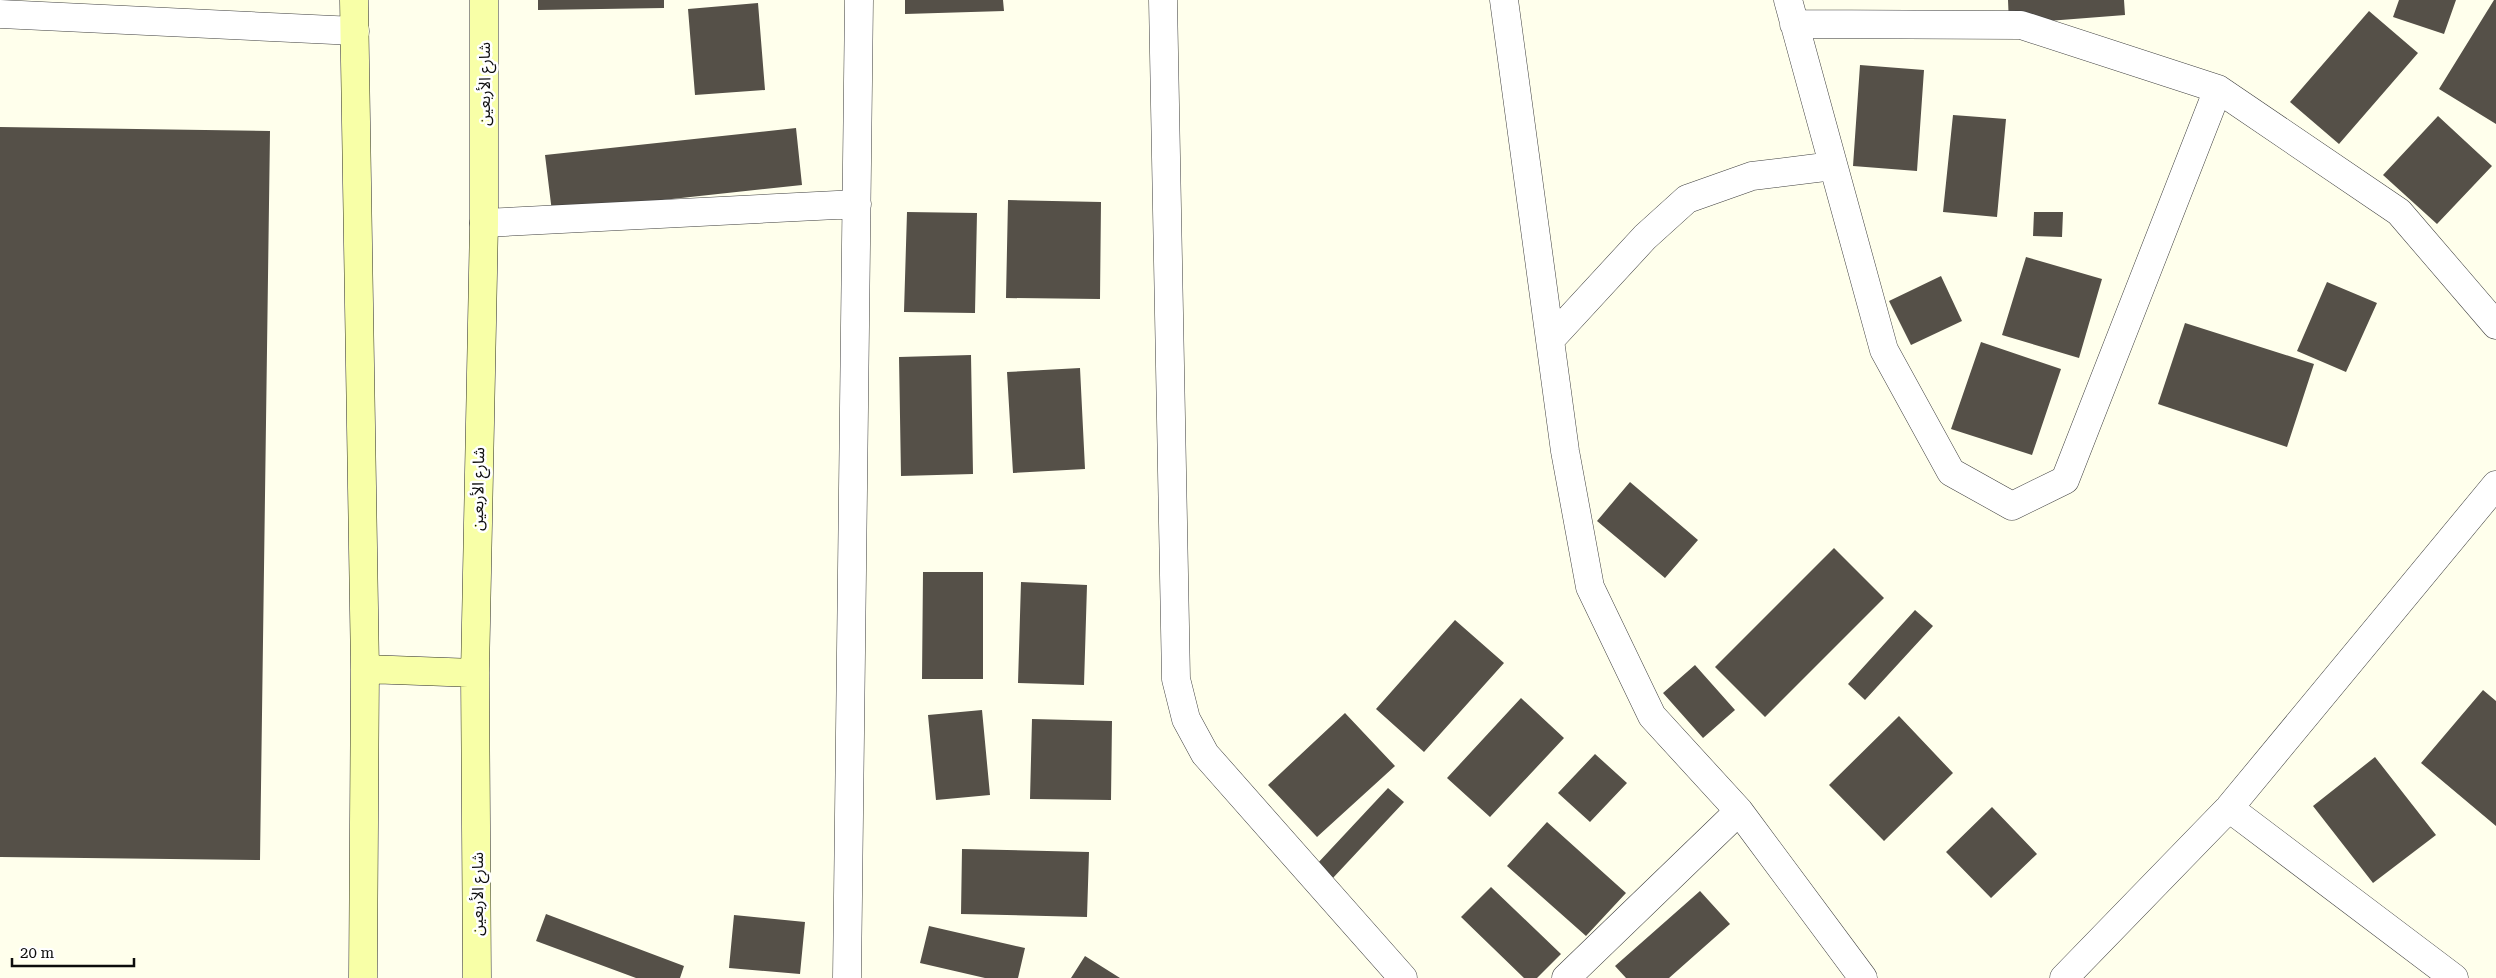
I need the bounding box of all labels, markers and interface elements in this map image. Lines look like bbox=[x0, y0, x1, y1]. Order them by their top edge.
street label: شارع الأربعين bbox=[475, 42, 497, 126]
street label: شارع الأربعين bbox=[468, 447, 491, 531]
street label: شارع الأربعين bbox=[468, 852, 490, 936]
scale bar bbox=[12, 936, 135, 968]
text: 20 m bbox=[20, 944, 55, 962]

